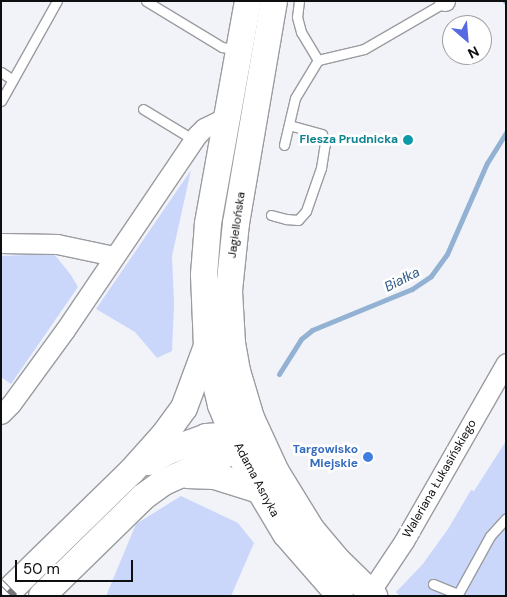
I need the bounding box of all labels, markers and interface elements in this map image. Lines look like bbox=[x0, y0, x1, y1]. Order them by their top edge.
north arrow bbox=[442, 15, 492, 65]
text: N bbox=[465, 42, 482, 63]
place label: Flesza Prudnicka bbox=[300, 133, 398, 147]
marker: Flesza Prudnicka bbox=[402, 134, 414, 146]
street label: Jagiellońska bbox=[225, 191, 249, 259]
water label: Białka bbox=[381, 263, 423, 295]
street label: Waleriana Łukasińskiego bbox=[400, 417, 480, 541]
street label: Adama Asnyka bbox=[230, 440, 282, 520]
place label: Targowisko Miejskie bbox=[293, 443, 358, 471]
marker: Targowisko Miejskie bbox=[362, 451, 374, 463]
scale bar bbox=[18, 550, 135, 582]
text: 50 m bbox=[23, 559, 60, 579]

